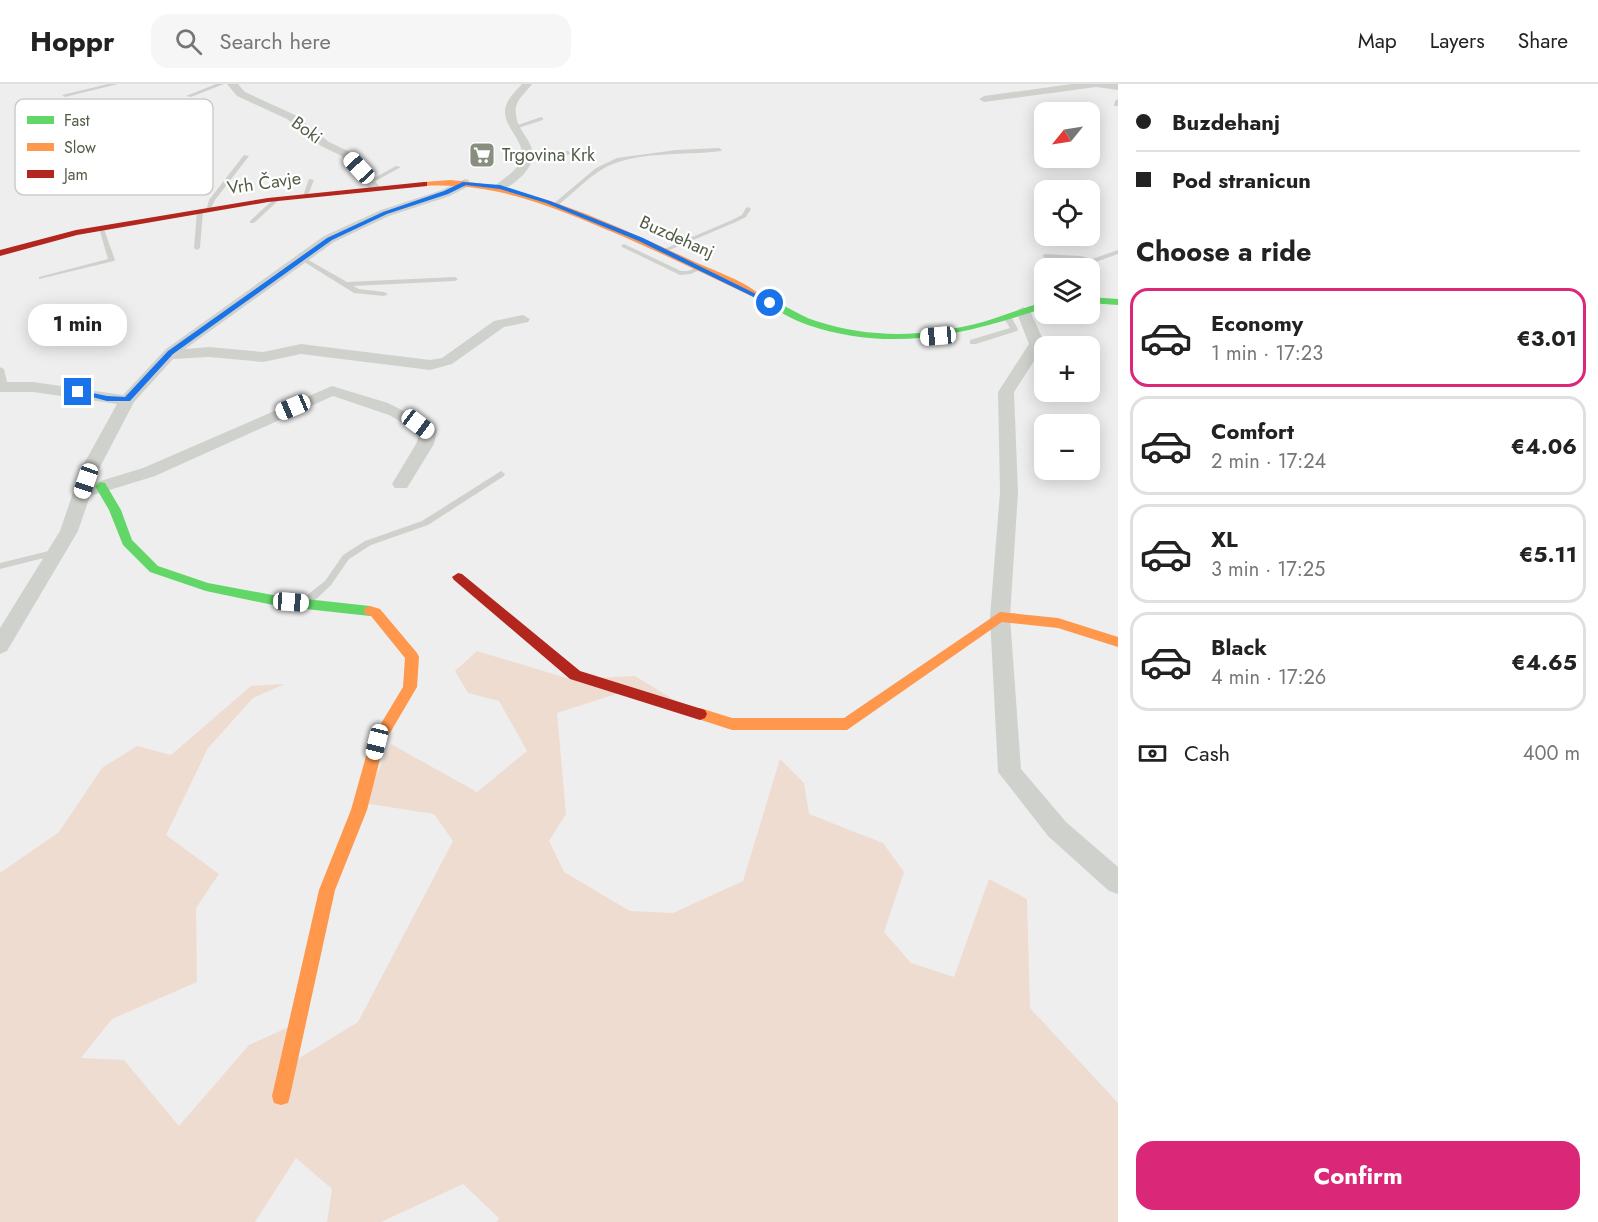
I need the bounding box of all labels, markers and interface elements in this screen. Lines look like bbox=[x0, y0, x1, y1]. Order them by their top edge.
search box bbox=[151, 14, 571, 68]
text: Hoppr bbox=[30, 21, 115, 62]
icon: search bbox=[172, 25, 205, 58]
text: Search here bbox=[220, 25, 331, 57]
text: Map bbox=[1358, 26, 1397, 56]
text: Layers bbox=[1430, 26, 1485, 56]
text: Share bbox=[1518, 26, 1568, 56]
legend bbox=[15, 99, 213, 195]
north arrow bbox=[1034, 102, 1100, 168]
map controls bbox=[1034, 102, 1100, 480]
text: Buzdehanj bbox=[1172, 106, 1280, 138]
text: Fast bbox=[64, 109, 90, 132]
street label: Boki bbox=[286, 110, 328, 150]
text: Slow bbox=[64, 136, 96, 159]
supermarket icon: Trgovina Krk bbox=[467, 140, 497, 170]
place label: Trgovina Krk bbox=[502, 142, 595, 168]
car bbox=[340, 149, 378, 187]
text: Jam bbox=[62, 163, 88, 186]
text: Pod stranicun bbox=[1172, 164, 1311, 196]
street label: Vrh Čavje bbox=[225, 165, 303, 201]
button: locate bbox=[1034, 180, 1100, 246]
street label: Buzdehanj bbox=[635, 209, 719, 265]
text: Choose a ride bbox=[1136, 232, 1311, 271]
button: layers bbox=[1034, 258, 1100, 324]
route start bbox=[756, 289, 783, 316]
callout: 1 min bbox=[28, 305, 128, 347]
text: Economy bbox=[1211, 307, 1303, 339]
text: 1 min bbox=[53, 310, 102, 339]
icon: car bbox=[1139, 311, 1193, 365]
text: €3.01 bbox=[1516, 322, 1577, 354]
car bbox=[919, 325, 957, 347]
button: + bbox=[1034, 336, 1100, 402]
text: 1 min · 17:23 bbox=[1211, 339, 1323, 368]
route end bbox=[64, 378, 91, 405]
car bbox=[273, 392, 313, 422]
car bbox=[398, 406, 438, 442]
button: − bbox=[1034, 414, 1100, 480]
text: Comfort bbox=[1211, 415, 1294, 447]
icon: car bbox=[1139, 419, 1193, 473]
text: €4.06 bbox=[1511, 430, 1577, 462]
text: 2 min · 17:24 bbox=[1211, 447, 1326, 476]
car bbox=[72, 461, 100, 501]
text: XL bbox=[1211, 523, 1238, 555]
icon: car bbox=[1139, 527, 1193, 581]
text: €5.11 bbox=[1519, 538, 1577, 570]
text: 3 min · 17:25 bbox=[1211, 555, 1325, 584]
car bbox=[272, 592, 310, 612]
text: Black bbox=[1211, 631, 1267, 663]
icon: car bbox=[1139, 635, 1193, 689]
text: €4.65 bbox=[1511, 646, 1577, 678]
text: 4 min · 17:26 bbox=[1211, 663, 1326, 692]
car bbox=[364, 722, 390, 762]
icon: cash bbox=[1136, 737, 1169, 770]
text: Cash bbox=[1184, 737, 1230, 769]
text: 400 m bbox=[1523, 739, 1580, 768]
button: Confirm bbox=[1136, 1141, 1580, 1210]

